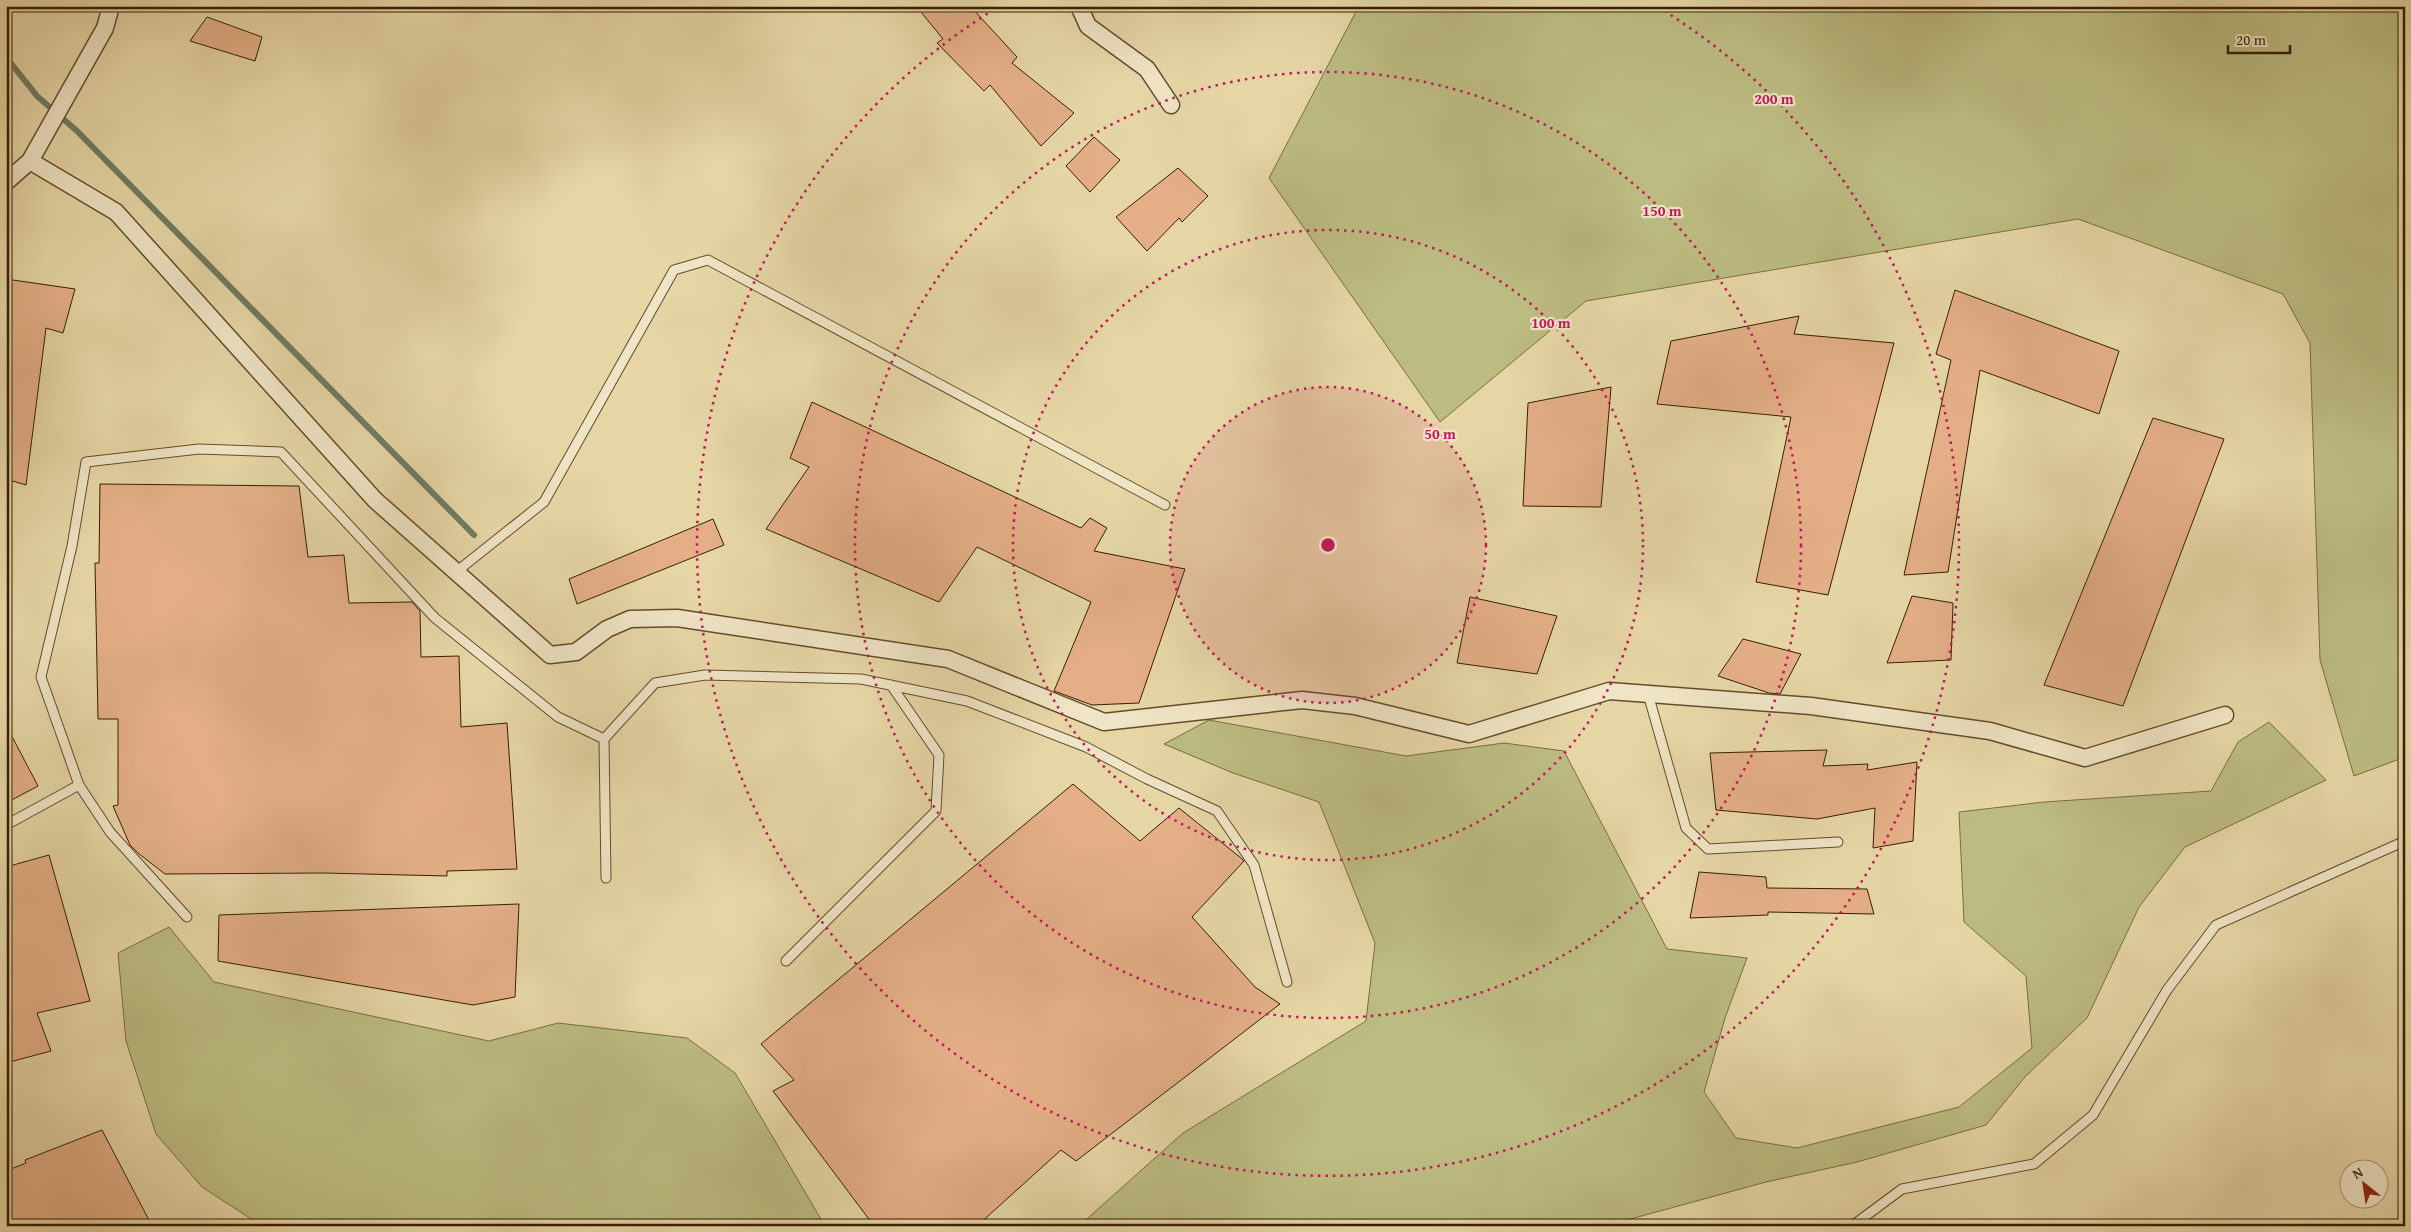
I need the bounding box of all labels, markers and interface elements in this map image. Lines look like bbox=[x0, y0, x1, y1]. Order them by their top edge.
scale bar bbox=[2228, 22, 2291, 54]
text: 20 m bbox=[2236, 29, 2267, 50]
text: 200 m bbox=[1754, 88, 1794, 109]
text: 150 m bbox=[1642, 200, 1682, 221]
text: 100 m bbox=[1531, 312, 1571, 333]
text: 50 m bbox=[1424, 423, 1456, 444]
centre of rings bbox=[1319, 536, 1337, 554]
north arrow bbox=[2338, 1160, 2388, 1210]
text: N bbox=[2348, 1161, 2367, 1184]

